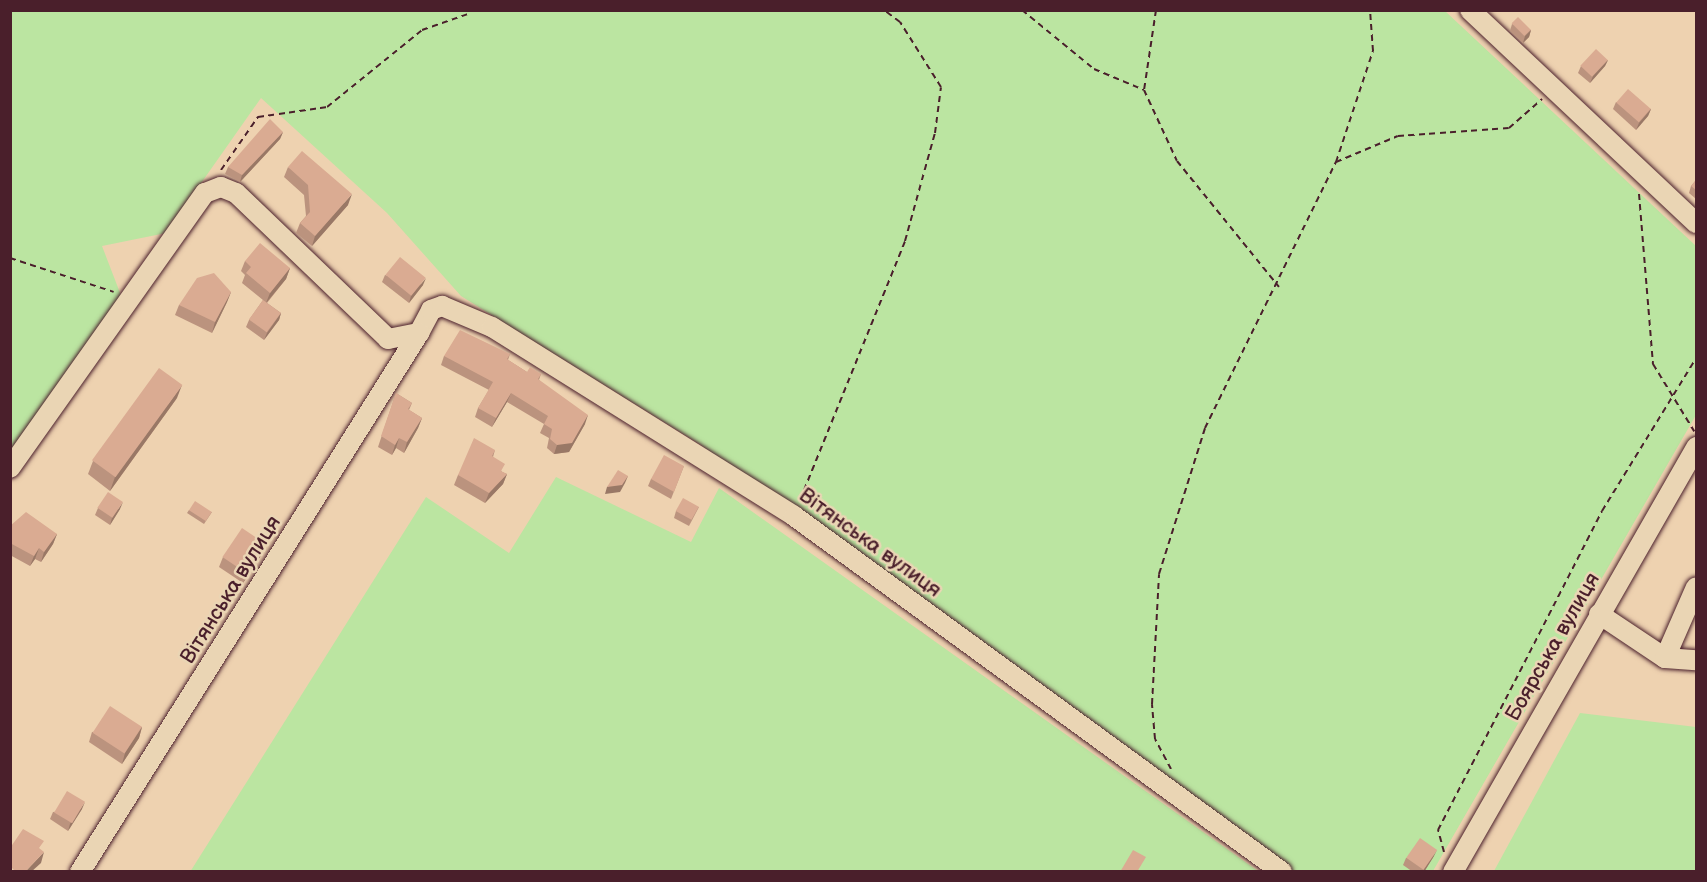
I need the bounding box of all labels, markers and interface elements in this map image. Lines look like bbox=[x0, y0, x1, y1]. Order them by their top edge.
street label: Вітянська вулиця bbox=[794, 483, 946, 603]
street label: Вітянська вулиця bbox=[175, 511, 287, 669]
street label: Боярська вулиця bbox=[1500, 568, 1606, 726]

